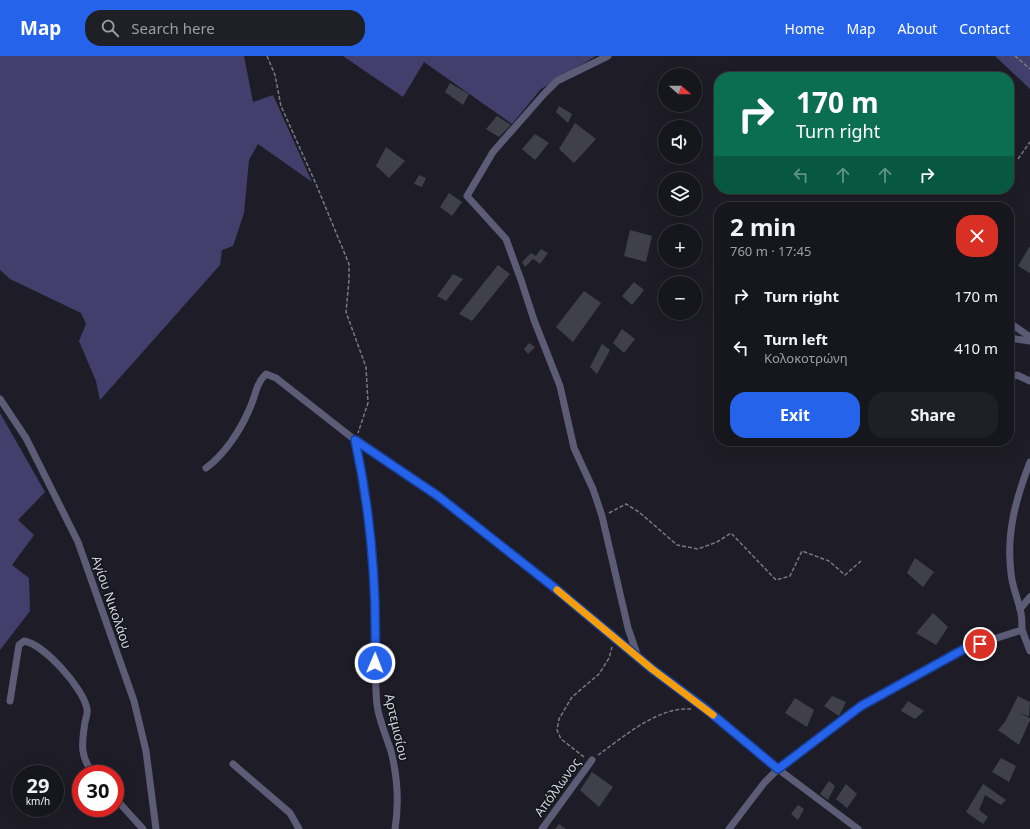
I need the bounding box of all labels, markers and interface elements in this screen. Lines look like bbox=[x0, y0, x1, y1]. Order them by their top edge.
search box bbox=[85, 10, 365, 46]
text: Map bbox=[20, 15, 61, 41]
icon: search bbox=[99, 17, 121, 39]
text: Search here bbox=[131, 18, 215, 38]
text: Home bbox=[785, 19, 824, 38]
text: Map bbox=[846, 19, 876, 38]
text: About bbox=[898, 19, 937, 38]
text: Contact bbox=[959, 19, 1010, 38]
north arrow bbox=[658, 68, 702, 112]
map controls bbox=[658, 68, 702, 320]
text: 170 m bbox=[796, 83, 879, 121]
icon: right bbox=[730, 88, 782, 140]
text: Turn right bbox=[796, 119, 880, 143]
button: sound bbox=[658, 120, 702, 164]
icon: left bbox=[790, 164, 812, 186]
icon: ahead bbox=[832, 164, 854, 186]
icon: ahead bbox=[874, 164, 896, 186]
icon: right bbox=[916, 164, 938, 186]
button: layers bbox=[658, 172, 702, 216]
text: 2 min bbox=[730, 210, 796, 243]
button: close bbox=[956, 215, 998, 257]
button: + bbox=[658, 224, 702, 268]
text: 760 m · 17:45 bbox=[730, 242, 811, 260]
button: − bbox=[658, 276, 702, 320]
icon: right bbox=[730, 285, 752, 307]
text: Turn right bbox=[764, 286, 839, 306]
text: 170 m bbox=[954, 286, 998, 306]
text: Turn left bbox=[764, 329, 828, 349]
icon: left bbox=[730, 337, 752, 359]
text: 410 m bbox=[954, 338, 998, 358]
text: Κολοκοτρώνη bbox=[764, 349, 848, 367]
button: Exit bbox=[730, 392, 860, 438]
button: Share bbox=[868, 392, 998, 438]
street label: Αγίου Νικολάου bbox=[88, 553, 136, 651]
pin bbox=[963, 627, 997, 661]
icon: arrive bbox=[969, 633, 991, 655]
position arrow bbox=[354, 642, 396, 684]
street label: Αρτεμισίου bbox=[381, 692, 413, 762]
street label: Απόλλωνος bbox=[530, 754, 584, 820]
speed limit sign: 30 bbox=[72, 765, 124, 817]
text: 29 bbox=[27, 772, 49, 799]
text: km/h bbox=[26, 794, 50, 808]

